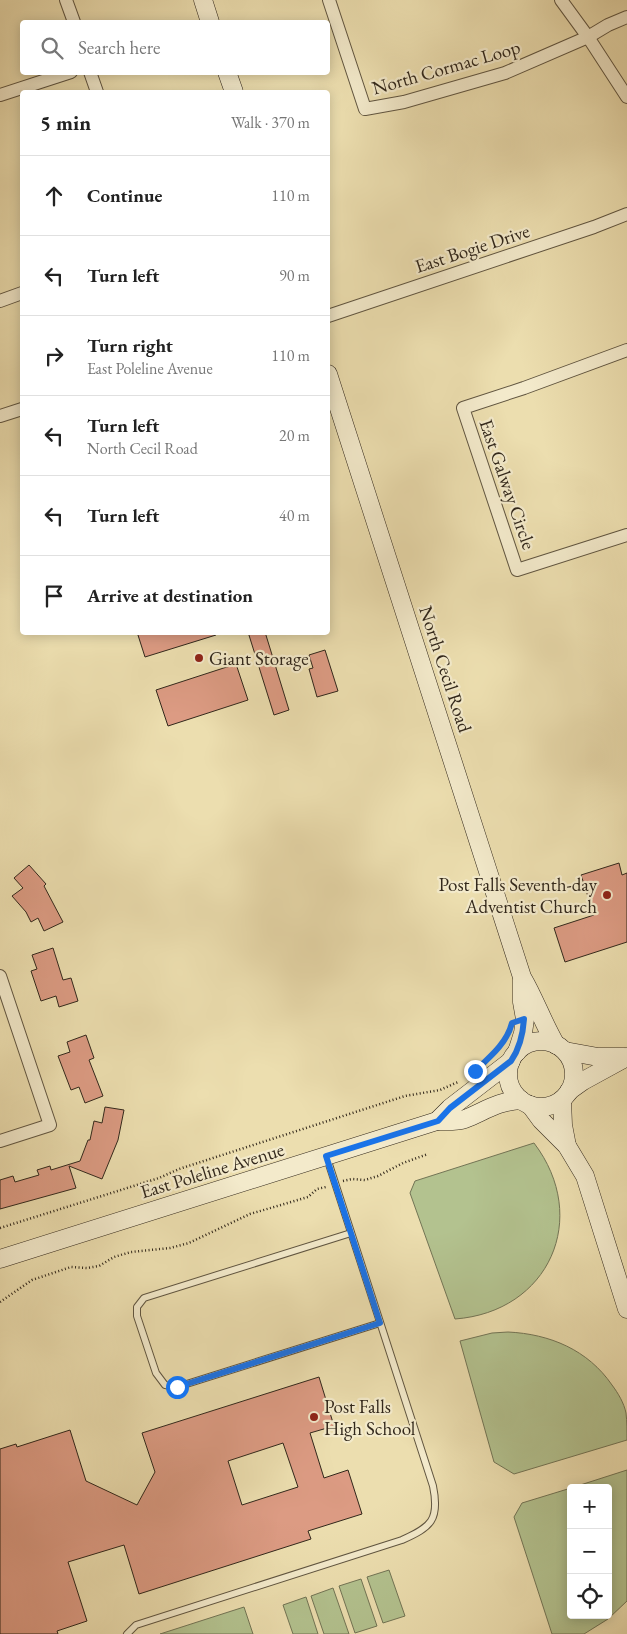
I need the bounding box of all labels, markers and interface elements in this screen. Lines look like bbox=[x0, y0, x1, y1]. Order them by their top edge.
search box bbox=[20, 20, 330, 75]
icon: search bbox=[38, 34, 66, 62]
street label: North Cormac Loop bbox=[369, 34, 523, 101]
text: Search here bbox=[78, 35, 160, 60]
text: 5 min bbox=[40, 109, 91, 136]
text: Walk · 370 m bbox=[231, 112, 310, 133]
icon: ahead bbox=[40, 182, 68, 210]
text: Continue bbox=[87, 183, 162, 208]
text: 110 m bbox=[271, 185, 310, 206]
street label: East Bogie Drive bbox=[412, 218, 533, 279]
icon: left bbox=[40, 262, 68, 290]
text: Turn left bbox=[87, 263, 159, 288]
text: 90 m bbox=[279, 265, 310, 286]
text: Turn right bbox=[87, 333, 173, 358]
icon: right bbox=[40, 342, 68, 370]
text: 110 m bbox=[271, 345, 310, 366]
text: East Poleline Avenue bbox=[87, 358, 213, 379]
text: Turn left bbox=[87, 413, 159, 438]
street label: East Galway Circle bbox=[474, 416, 542, 553]
icon: left bbox=[40, 422, 68, 450]
text: 20 m bbox=[279, 425, 310, 446]
text: North Cecil Road bbox=[87, 438, 198, 459]
icon: left bbox=[40, 502, 68, 530]
text: Turn left bbox=[87, 503, 159, 528]
text: 40 m bbox=[279, 505, 310, 526]
icon: arrive bbox=[40, 582, 68, 610]
text: Arrive at destination bbox=[87, 583, 253, 608]
street label: North Cecil Road bbox=[413, 603, 478, 736]
place label: Giant Storage bbox=[209, 646, 309, 671]
marker: Giant Storage bbox=[193, 652, 205, 664]
place label: Post Falls Seventh-day Adventist Church bbox=[439, 872, 598, 919]
marker: Post Falls Seventh-day Adventist Church bbox=[601, 889, 613, 901]
route end bbox=[464, 1060, 487, 1083]
street label: East Poleline Avenue bbox=[137, 1137, 287, 1204]
route start bbox=[166, 1376, 189, 1399]
place label: Post Falls High School bbox=[324, 1394, 416, 1441]
marker: Post Falls High School bbox=[308, 1411, 320, 1423]
map controls bbox=[567, 1484, 612, 1619]
button: + bbox=[567, 1484, 612, 1529]
button: − bbox=[567, 1529, 612, 1574]
button: locate bbox=[567, 1574, 612, 1619]

